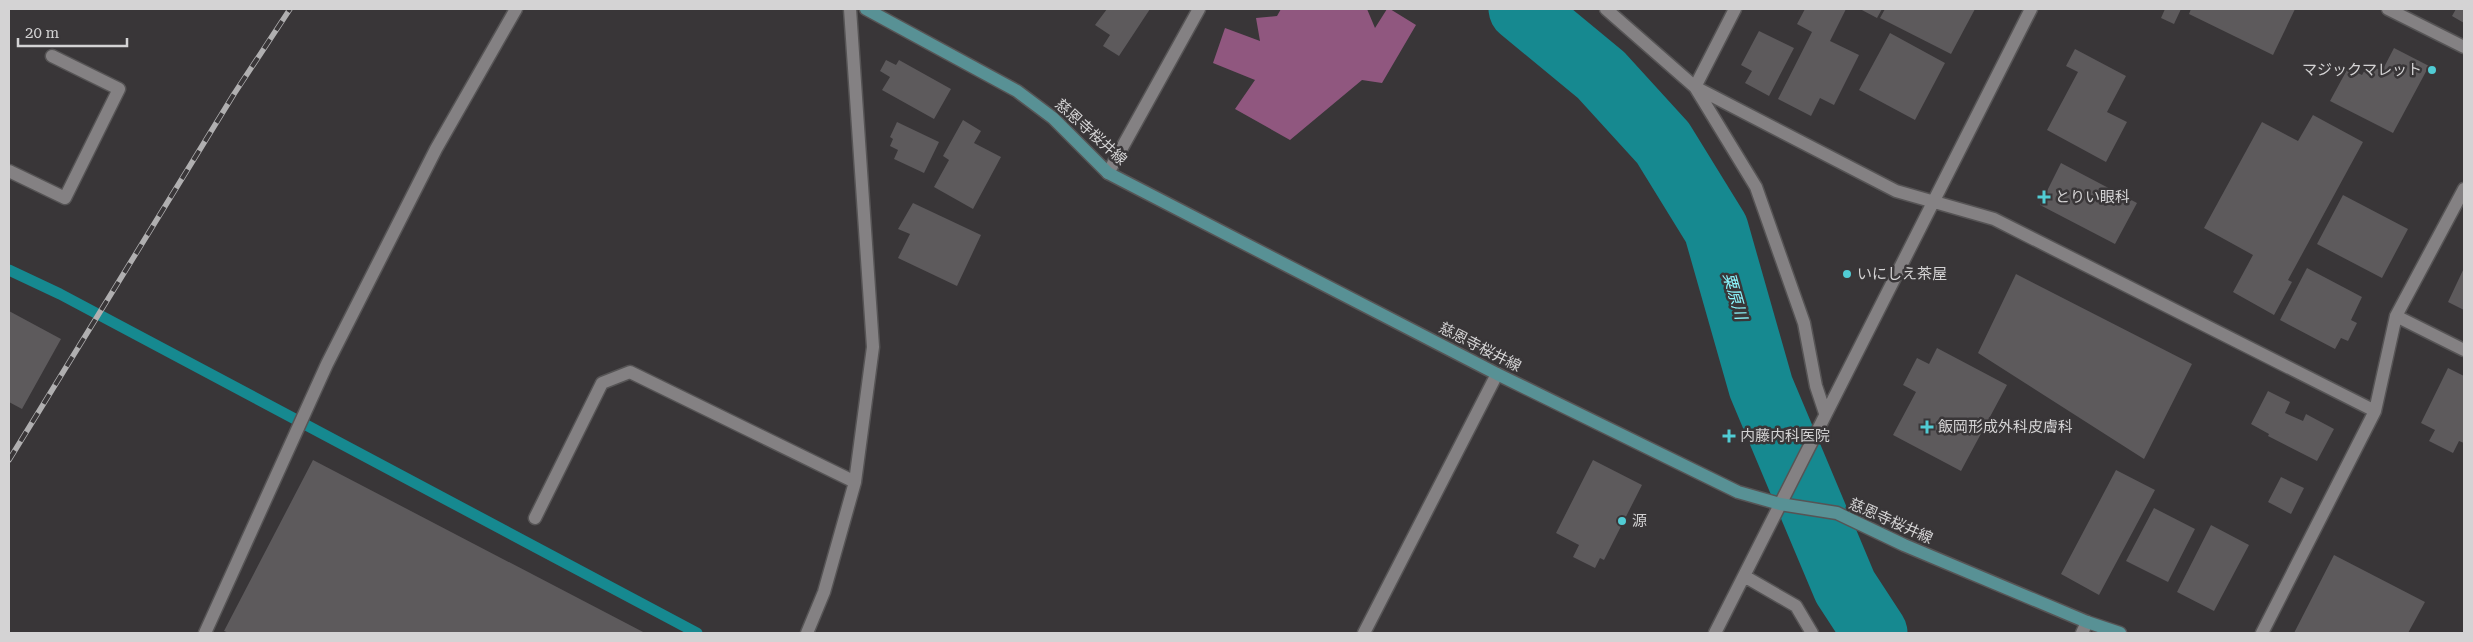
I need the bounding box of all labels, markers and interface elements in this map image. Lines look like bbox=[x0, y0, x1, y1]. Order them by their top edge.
scale bar bbox=[18, 15, 126, 47]
text: 20 m bbox=[25, 24, 60, 42]
place label: マジックマレット bbox=[2302, 61, 2422, 79]
marker: マジックマレット bbox=[2426, 64, 2438, 76]
street label: 慈恩寺桜井線 bbox=[1052, 95, 1130, 169]
place label: とりい眼科 bbox=[2055, 188, 2130, 206]
marker: とりい眼科 bbox=[2037, 190, 2051, 204]
place label: いにしえ茶屋 bbox=[1857, 265, 1947, 283]
marker: いにしえ茶屋 bbox=[1841, 268, 1853, 280]
water label: 粟原川 bbox=[1719, 270, 1751, 324]
street label: 慈恩寺桜井線 bbox=[1436, 319, 1524, 375]
place label: 飯岡形成外科皮膚科 bbox=[1938, 418, 2073, 436]
marker: 飯岡形成外科皮膚科 bbox=[1920, 420, 1934, 434]
place label: 内藤内科医院 bbox=[1740, 427, 1830, 445]
marker: 内藤内科医院 bbox=[1722, 429, 1736, 443]
street label: 慈恩寺桜井線 bbox=[1846, 494, 1936, 548]
place label: 源 bbox=[1632, 512, 1647, 530]
marker: 源 bbox=[1616, 515, 1628, 527]

